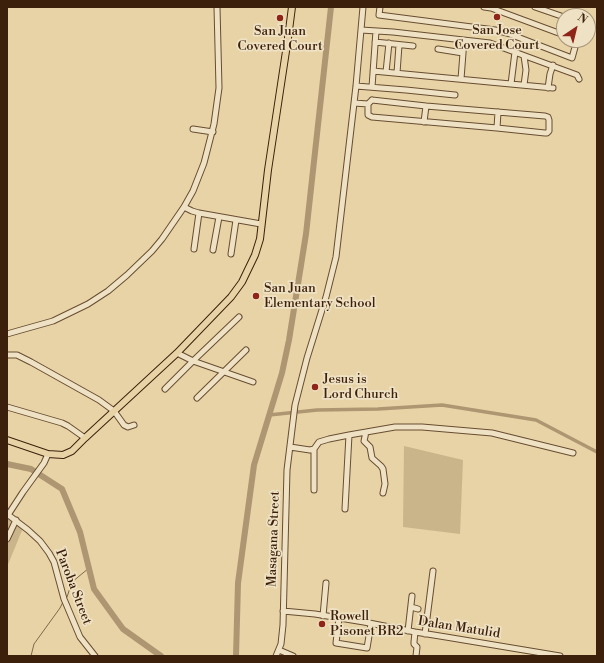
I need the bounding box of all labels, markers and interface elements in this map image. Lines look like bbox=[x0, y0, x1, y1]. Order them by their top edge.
north arrow bbox=[556, 8, 596, 48]
text: N bbox=[575, 11, 590, 27]
marker: San Jose Covered Court bbox=[492, 12, 502, 22]
marker: San Juan Covered Court bbox=[275, 13, 285, 23]
place label: San Jose Covered Court bbox=[454, 23, 540, 54]
place label: San Juan Covered Court bbox=[237, 24, 323, 55]
place label: San Juan Elementary School bbox=[264, 281, 376, 312]
marker: San Juan Elementary School bbox=[251, 291, 261, 301]
place label: Jesus is Lord Church bbox=[323, 372, 398, 403]
marker: Jesus is Lord Church bbox=[310, 382, 320, 392]
street label: Masagana Street bbox=[265, 491, 283, 587]
street label: Paroba Street bbox=[51, 547, 95, 627]
place label: Rowell Pisonet BR2 bbox=[330, 609, 403, 640]
street label: Dalan Matulid bbox=[417, 614, 501, 642]
marker: Rowell Pisonet BR2 bbox=[317, 619, 327, 629]

